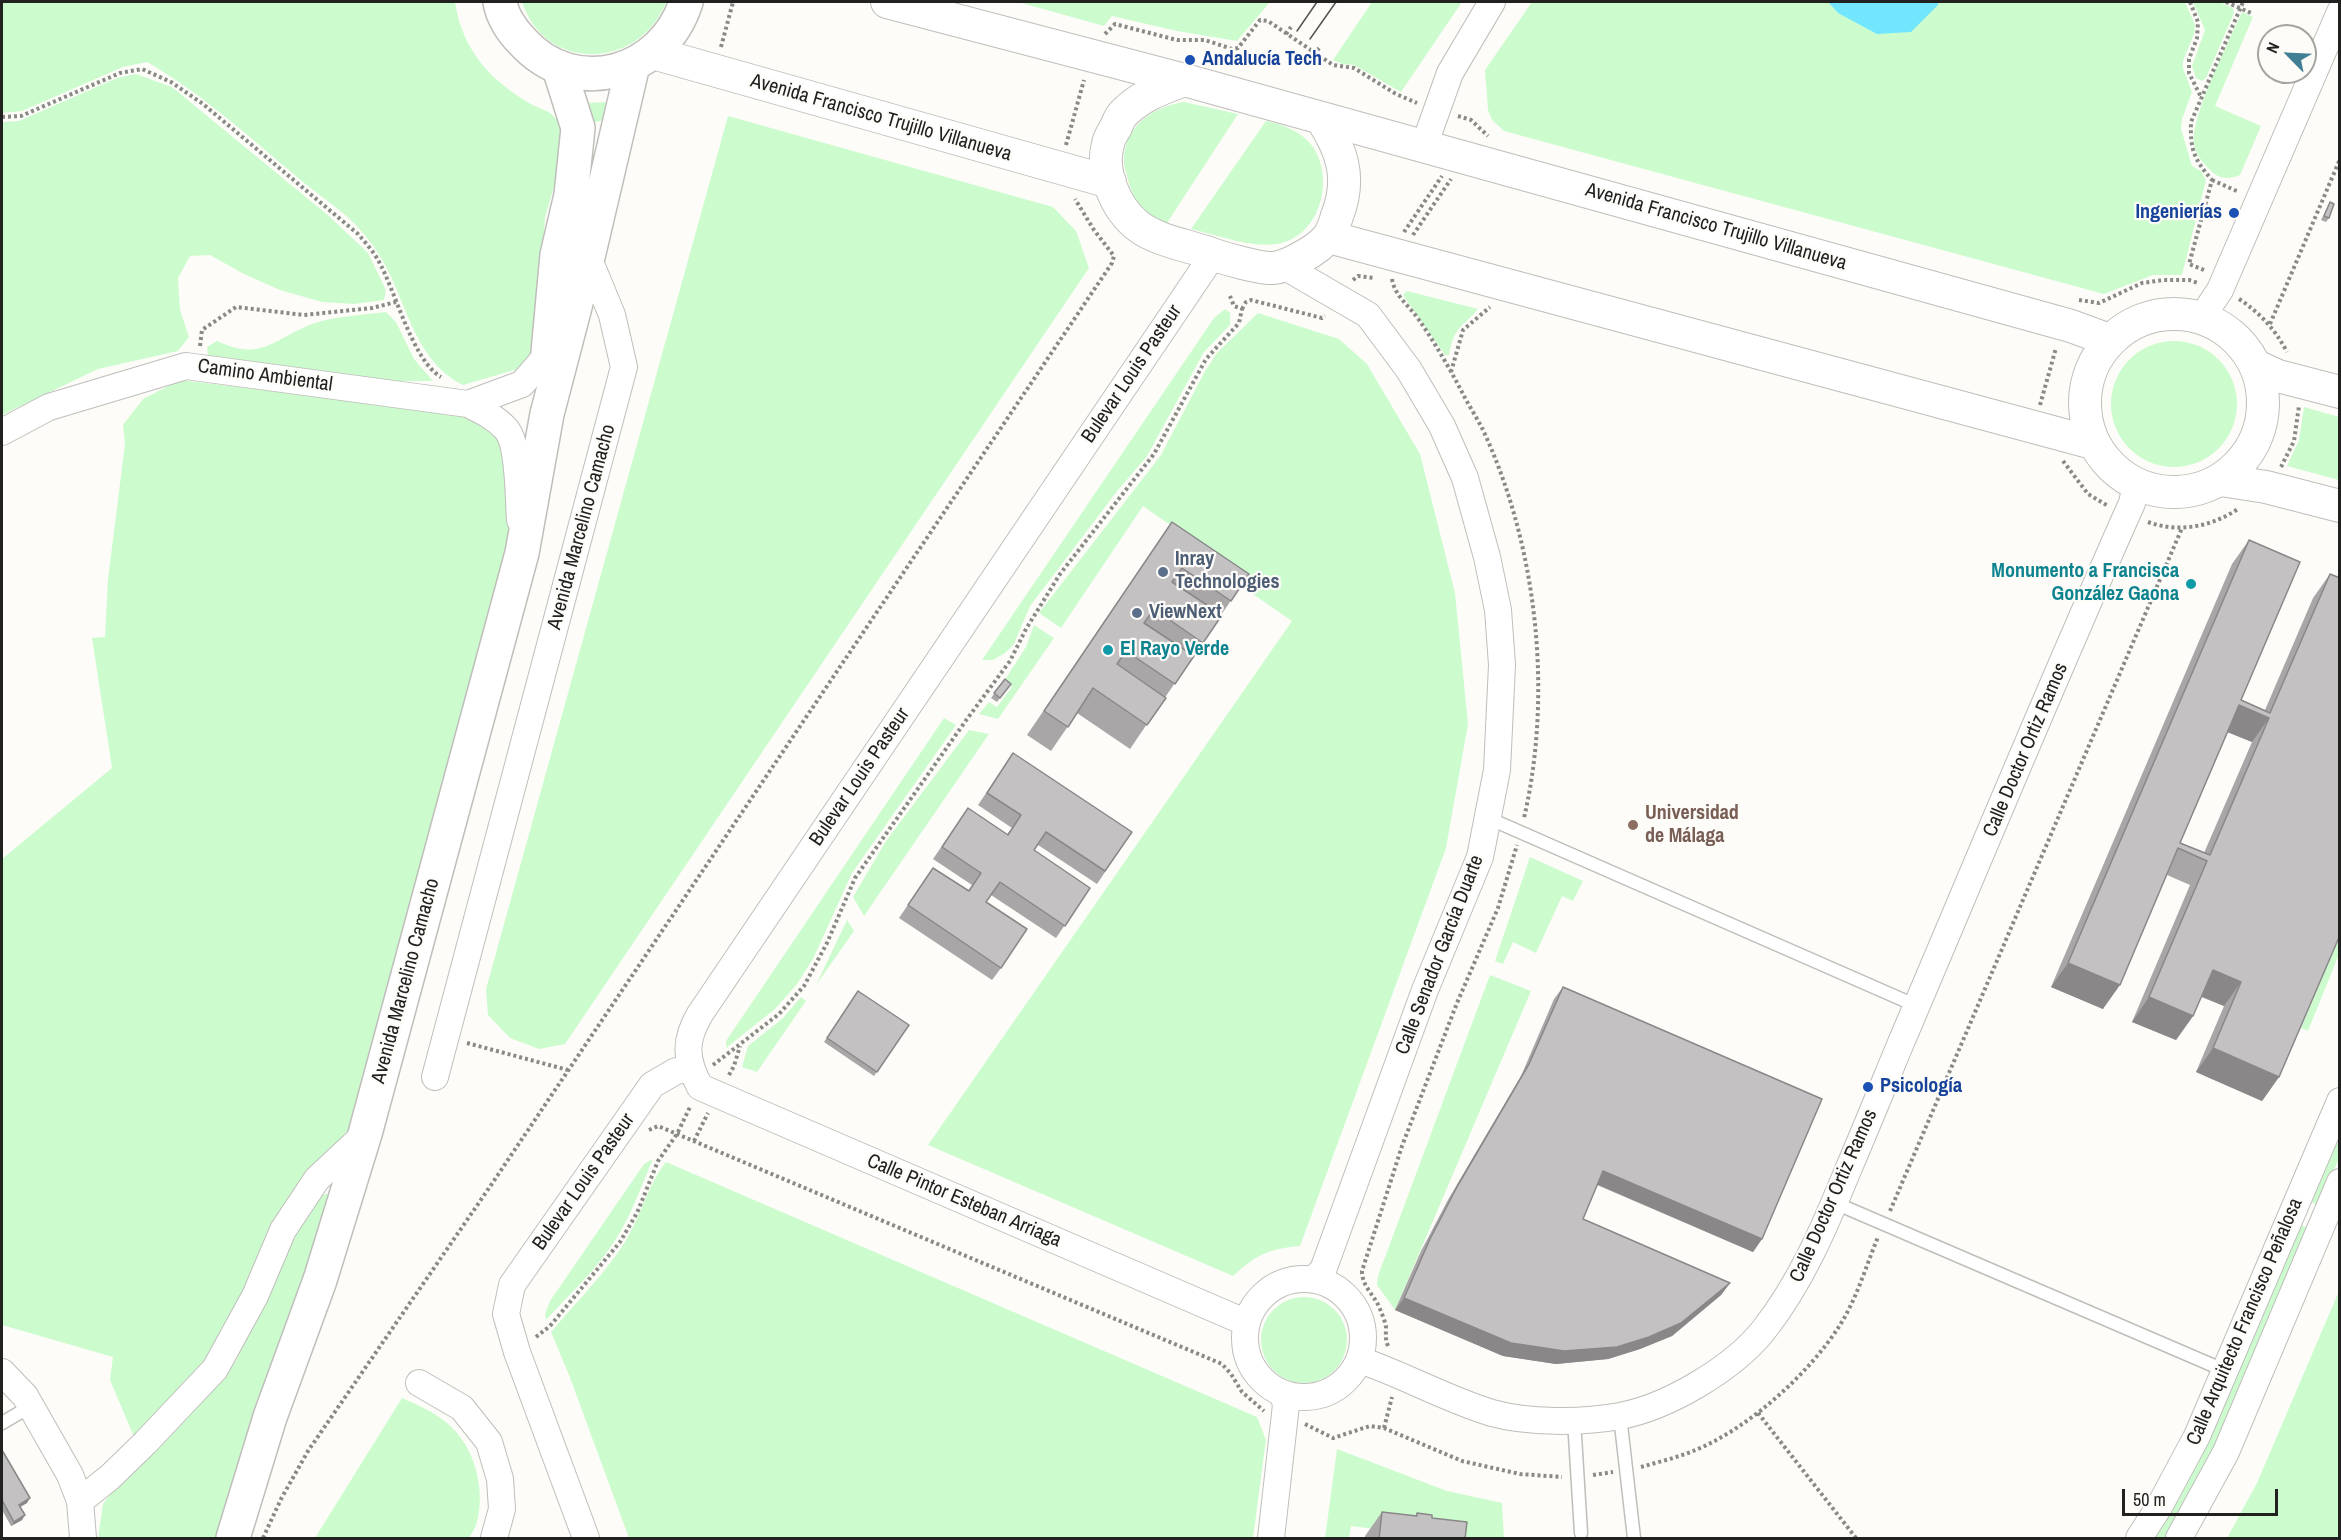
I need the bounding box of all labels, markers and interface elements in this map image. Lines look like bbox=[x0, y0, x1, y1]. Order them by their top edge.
north arrow bbox=[2257, 24, 2317, 84]
text: N bbox=[2260, 39, 2284, 56]
place label: Andalucía Tech bbox=[1202, 48, 1322, 72]
marker: Andalucía Tech bbox=[1183, 53, 1197, 67]
street label: Avenida Francisco Trujillo Villanueva bbox=[748, 69, 1014, 167]
street label: Avenida Francisco Trujillo Villanueva bbox=[1583, 178, 1849, 276]
place label: Ingenierías bbox=[2135, 201, 2222, 225]
marker: Ingenierías bbox=[2227, 206, 2241, 220]
street label: Bulevar Louis Pasteur bbox=[1077, 300, 1187, 448]
street label: Camino Ambiental bbox=[196, 355, 334, 397]
street label: Avenida Marcelino Camacho bbox=[543, 422, 621, 632]
place label: Inray Technologies bbox=[1175, 548, 1280, 595]
place label: Monumento a Francisca González Gaona bbox=[1991, 560, 2179, 607]
marker: Inray Technologies bbox=[1156, 565, 1170, 579]
marker: Monumento a Francisca González Gaona bbox=[2184, 577, 2198, 591]
place label: ViewNext bbox=[1149, 601, 1222, 625]
marker: ViewNext bbox=[1130, 606, 1144, 620]
place label: El Rayo Verde bbox=[1120, 638, 1229, 662]
marker: El Rayo Verde bbox=[1101, 643, 1115, 657]
street label: Calle Doctor Ortiz Ramos bbox=[1978, 659, 2074, 841]
street label: Bulevar Louis Pasteur bbox=[805, 703, 915, 851]
place label: Universidad de Málaga bbox=[1645, 802, 1739, 849]
marker: Universidad de Málaga bbox=[1626, 818, 1640, 832]
street label: Calle Senador García Duarte bbox=[1391, 852, 1489, 1058]
street label: Avenida Marcelino Camacho bbox=[367, 876, 445, 1086]
place label: Psicología bbox=[1880, 1075, 1962, 1099]
marker: Psicología bbox=[1861, 1080, 1875, 1094]
street label: Calle Doctor Ortiz Ramos bbox=[1785, 1106, 1883, 1286]
street label: Bulevar Louis Pasteur bbox=[528, 1109, 640, 1255]
street label: Calle Pintor Esteban Arriaga bbox=[863, 1149, 1065, 1253]
street label: Calle Arquitecto Francisco Peñalosa bbox=[2182, 1195, 2308, 1449]
scale bar bbox=[2125, 1477, 2281, 1515]
text: 50 m bbox=[2133, 1487, 2166, 1512]

